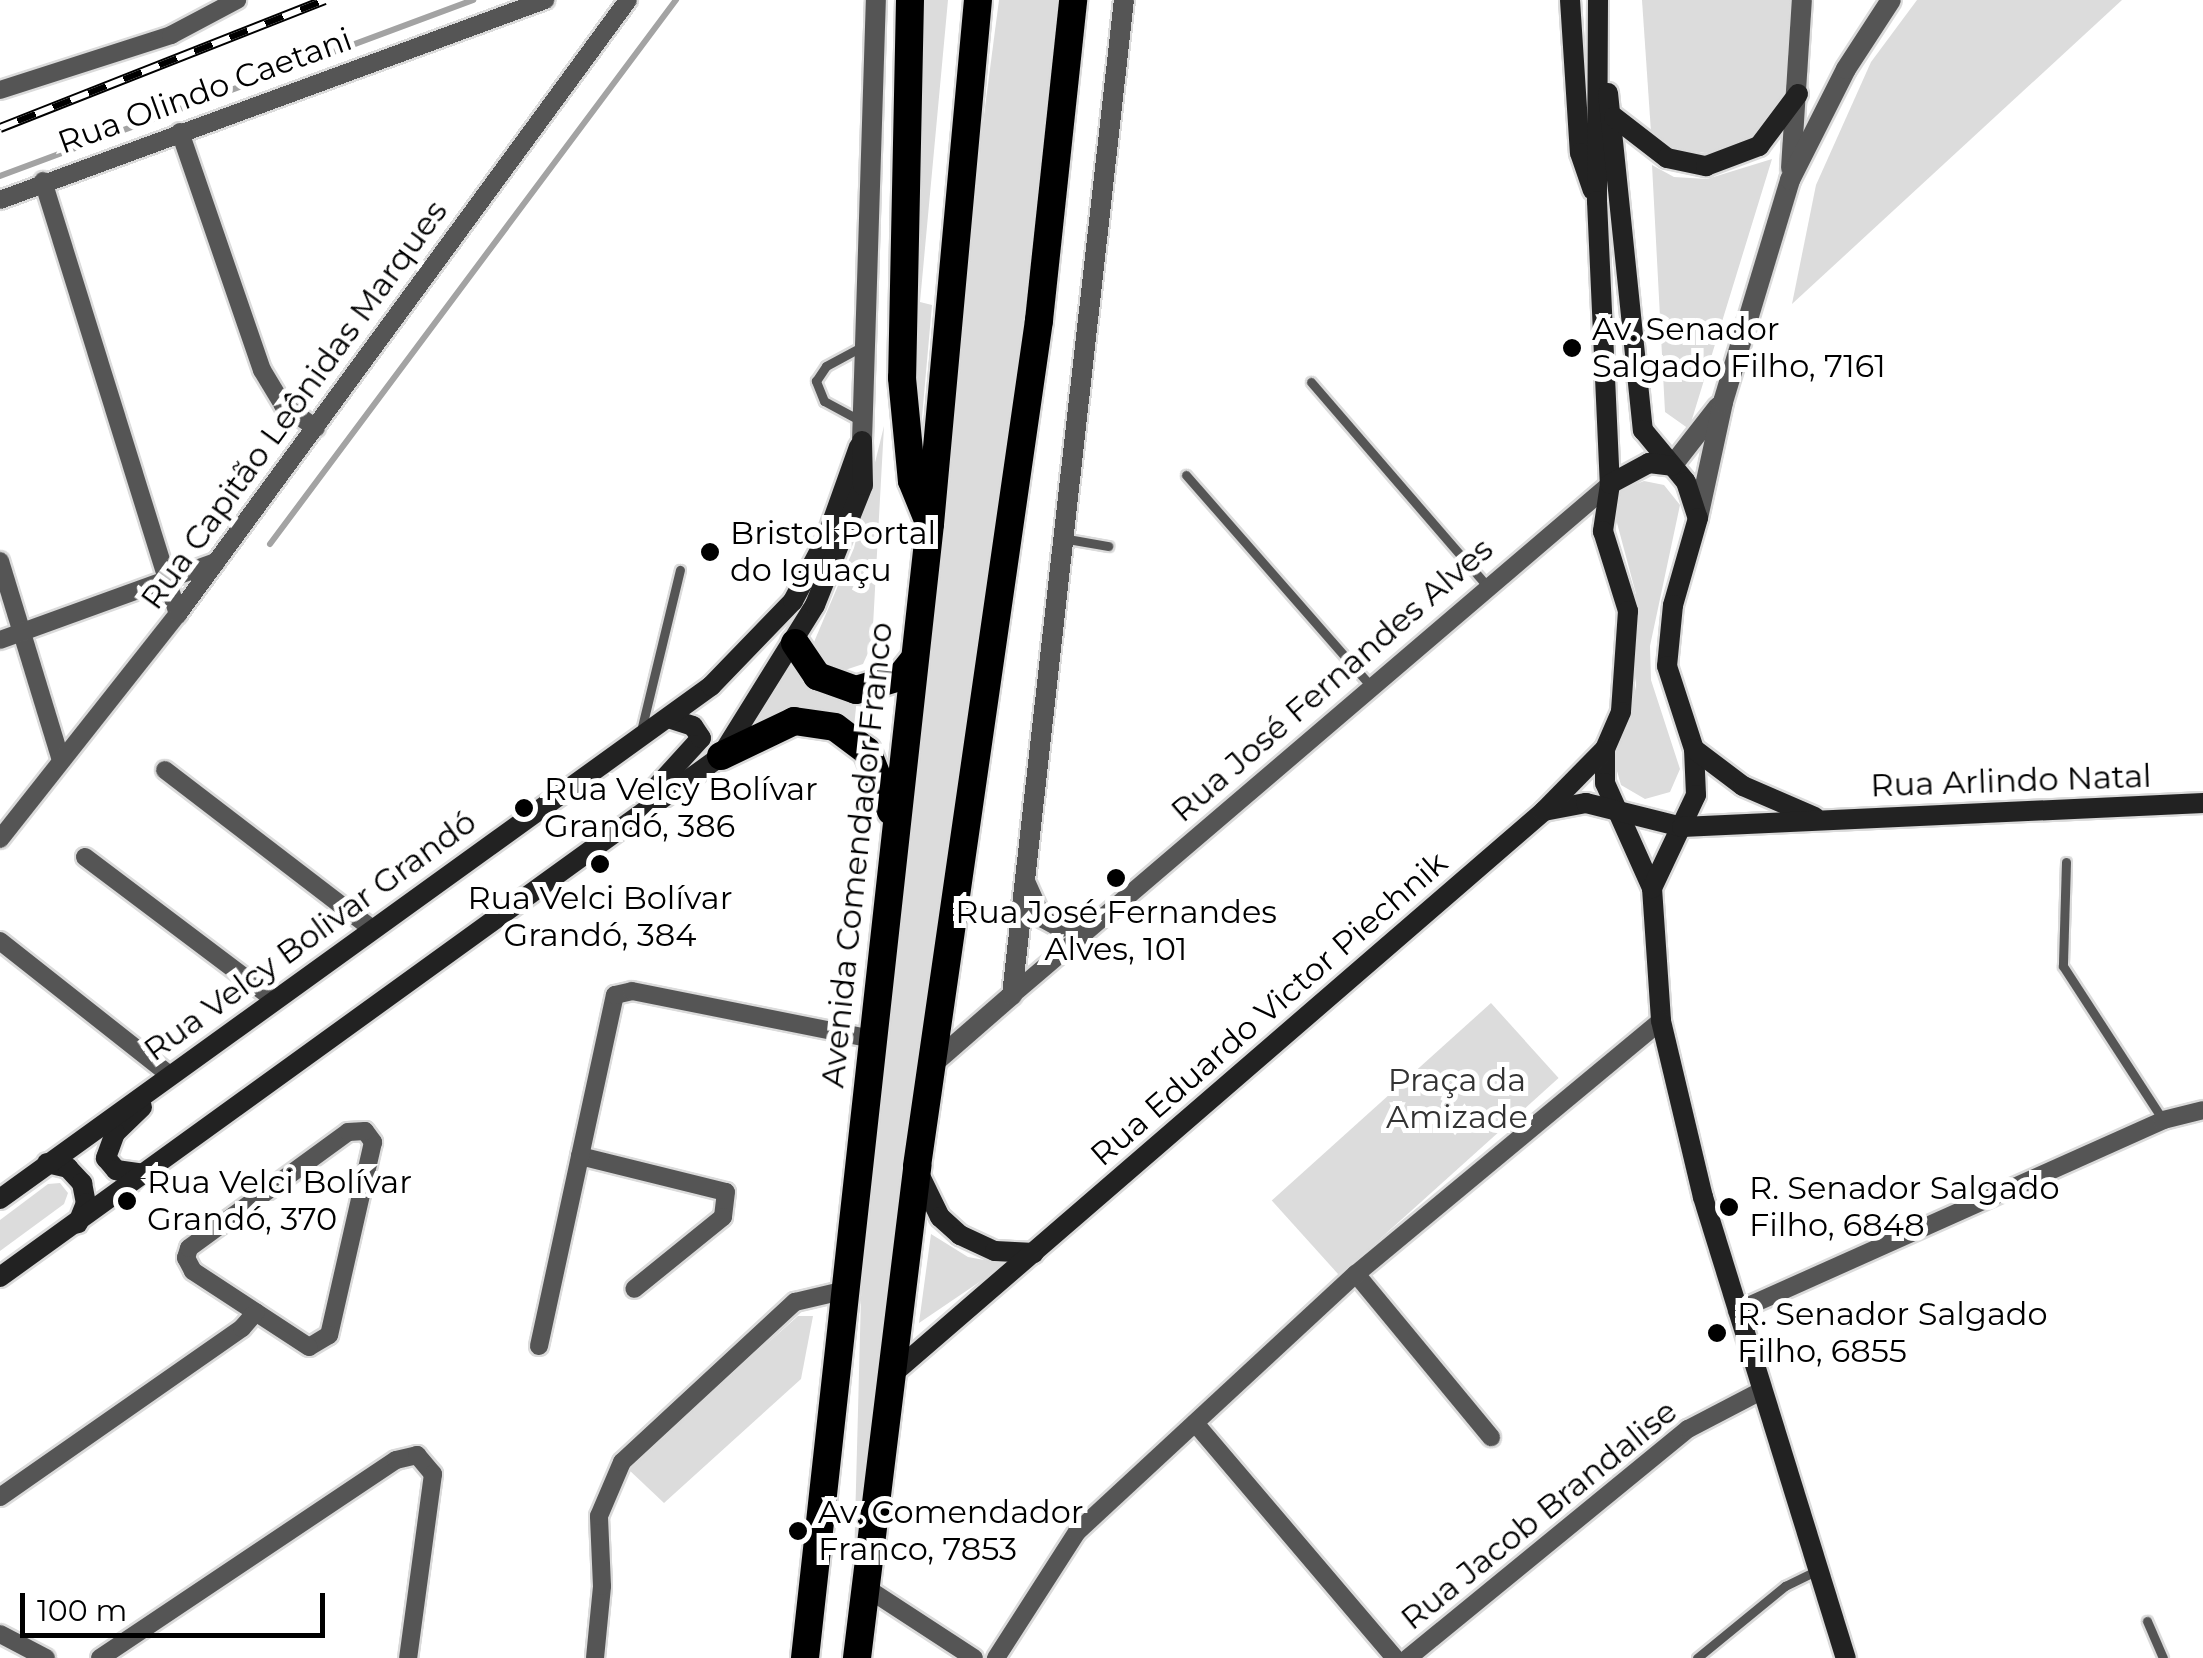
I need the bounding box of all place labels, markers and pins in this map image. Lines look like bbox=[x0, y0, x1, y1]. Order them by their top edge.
place label: Av. Senador Salgado Filho, 7161 bbox=[1592, 311, 1886, 386]
marker: Av. Senador Salgado Filho, 7161 bbox=[1561, 337, 1583, 359]
place label: Bristol Portal do Iguaçu bbox=[730, 515, 936, 590]
marker: Bristol Portal do Iguaçu bbox=[699, 541, 721, 563]
place label: Rua Velcy Bolívar Grandó, 386 bbox=[544, 771, 818, 846]
marker: Rua Velcy Bolívar Grandó, 386 bbox=[513, 797, 535, 819]
marker: Rua Velci Bolívar Grandó, 384 bbox=[589, 853, 611, 875]
marker: Rua José Fernandes Alves, 101 bbox=[1105, 867, 1127, 889]
place label: Rua Velci Bolívar Grandó, 384 bbox=[467, 880, 733, 955]
place label: Rua José Fernandes Alves, 101 bbox=[955, 894, 1277, 969]
place label: Rua Velci Bolívar Grandó, 370 bbox=[147, 1164, 412, 1239]
place label: R. Senador Salgado Filho, 6848 bbox=[1749, 1170, 2060, 1245]
marker: Rua Velci Bolívar Grandó, 370 bbox=[116, 1190, 138, 1212]
marker: R. Senador Salgado Filho, 6848 bbox=[1718, 1196, 1740, 1218]
place label: R. Senador Salgado Filho, 6855 bbox=[1737, 1296, 2048, 1371]
marker: R. Senador Salgado Filho, 6855 bbox=[1706, 1322, 1728, 1344]
place label: Av. Comendador Franco, 7853 bbox=[818, 1494, 1084, 1569]
marker: Av. Comendador Franco, 7853 bbox=[787, 1520, 809, 1542]

